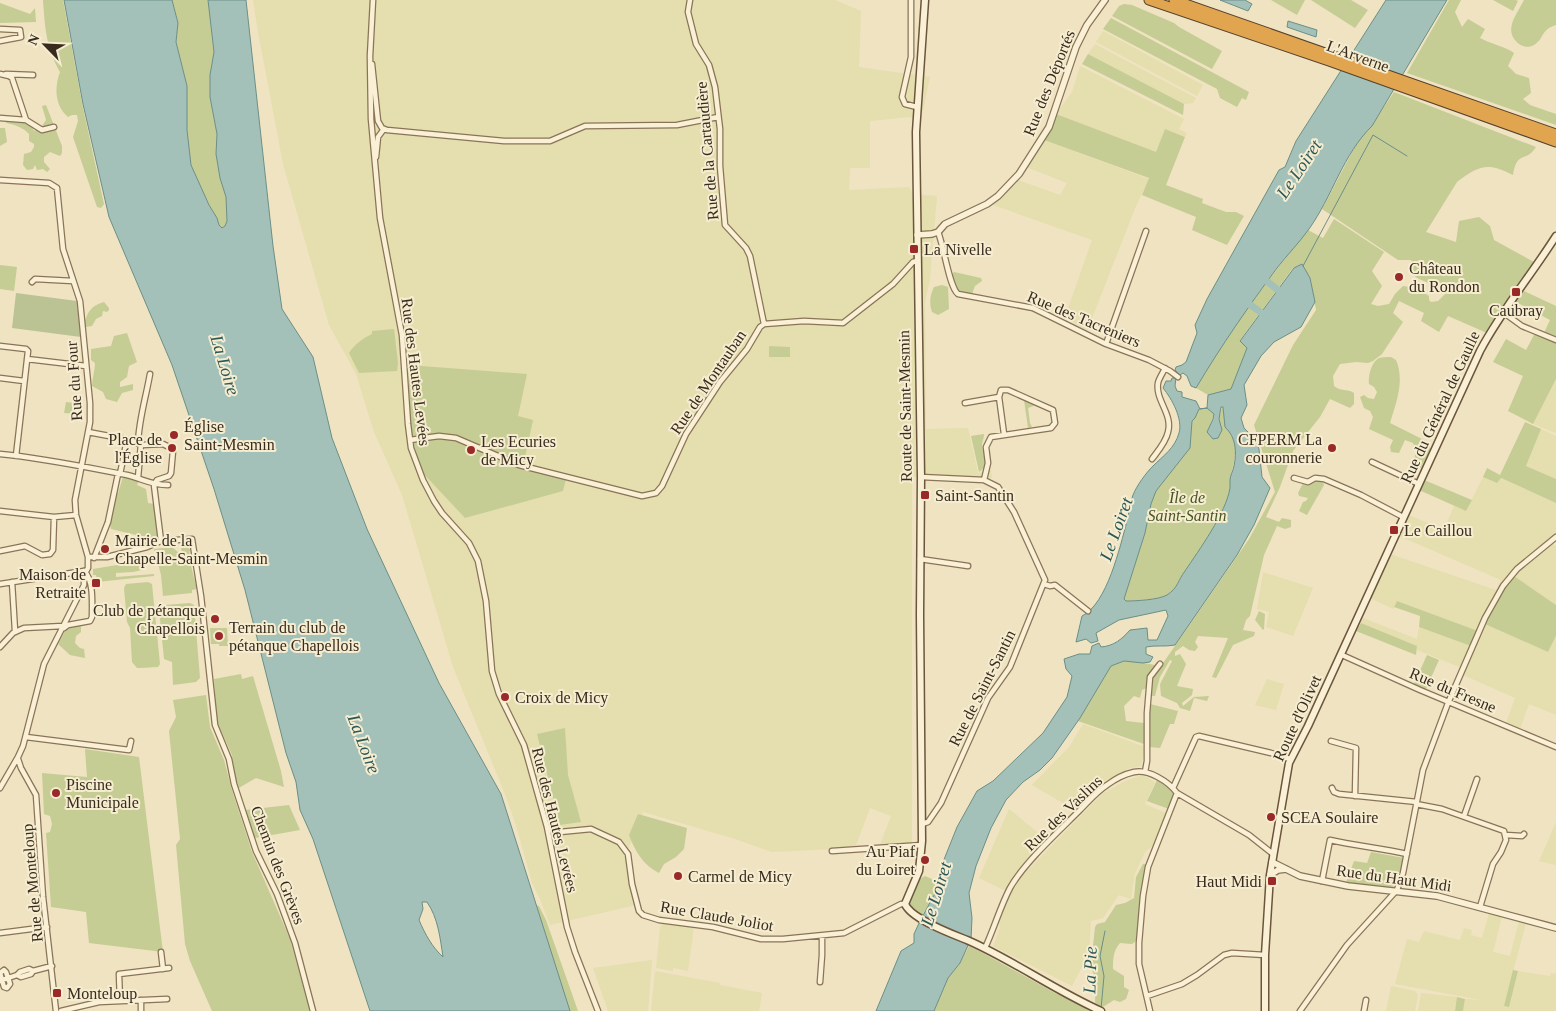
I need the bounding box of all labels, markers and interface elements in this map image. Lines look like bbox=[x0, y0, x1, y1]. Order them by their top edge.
north arrow bbox=[20, 20, 70, 70]
street label: Rue des Déportés bbox=[1020, 27, 1079, 139]
text: N bbox=[25, 32, 42, 48]
street label: L'Arverne bbox=[1325, 37, 1391, 75]
street label: Rue de la Cartaudière bbox=[692, 81, 722, 221]
water label: Le Loiret bbox=[1272, 135, 1326, 203]
place label: La Nivelle bbox=[924, 241, 992, 258]
marker: La Nivelle bbox=[908, 243, 920, 255]
place label: Château du Rondon bbox=[1409, 260, 1480, 295]
marker: Château du Rondon bbox=[1393, 271, 1405, 283]
marker: Caubray bbox=[1510, 286, 1522, 298]
street label: Rue des Tacreniers bbox=[1025, 287, 1143, 351]
street label: Rue des Hautes Levées bbox=[398, 297, 434, 447]
place label: Caubray bbox=[1489, 302, 1543, 320]
street label: Rue de Montauban bbox=[667, 327, 749, 437]
street label: Rue du Général de Gaulle bbox=[1397, 328, 1483, 486]
street label: Route de Saint-Mesmin bbox=[895, 330, 915, 482]
water label: La Loire bbox=[206, 332, 244, 398]
street label: Rue du Four bbox=[63, 340, 85, 421]
place label: Église Saint-Mesmin bbox=[184, 417, 275, 453]
marker: Église Saint-Mesmin bbox=[168, 429, 180, 441]
place label: Place de l'Église bbox=[108, 431, 162, 467]
place label: CFPERM La couronnerie bbox=[1238, 431, 1322, 466]
place label: Les Ecuries de Micy bbox=[481, 433, 556, 469]
marker: Place de l'Église bbox=[166, 442, 178, 454]
marker: CFPERM La couronnerie bbox=[1326, 442, 1338, 454]
marker: Les Ecuries de Micy bbox=[465, 444, 477, 456]
place label: Saint-Santin bbox=[935, 487, 1014, 504]
park label: Île de Saint-Santin bbox=[1147, 488, 1227, 524]
marker: Saint-Santin bbox=[919, 489, 931, 501]
water label: Le Loiret bbox=[1095, 494, 1137, 564]
place label: Le Caillou bbox=[1404, 522, 1472, 539]
marker: Le Caillou bbox=[1388, 524, 1400, 536]
place label: Mairie de la Chapelle-Saint-Mesmin bbox=[115, 532, 268, 568]
marker: Mairie de la Chapelle-Saint-Mesmin bbox=[99, 543, 111, 555]
place label: Maison de Retraite bbox=[19, 566, 86, 601]
marker: Maison de Retraite bbox=[90, 577, 102, 589]
place label: Club de pétanque Chapellois bbox=[93, 602, 205, 638]
marker: Club de pétanque Chapellois bbox=[209, 613, 221, 625]
place label: Terrain du club de pétanque Chapellois bbox=[229, 619, 359, 655]
street label: Rue de Saint-Santin bbox=[945, 627, 1019, 749]
marker: Terrain du club de pétanque Chapellois bbox=[213, 630, 225, 642]
street label: Rue du Fresne bbox=[1407, 664, 1499, 716]
street label: Route d'Olivet bbox=[1270, 672, 1325, 764]
place label: Croix de Micy bbox=[515, 689, 608, 707]
marker: Croix de Micy bbox=[499, 691, 511, 703]
water label: La Loire bbox=[343, 711, 384, 776]
street label: Rue des Hautes Levées bbox=[529, 746, 581, 894]
street label: Rue des Vaslins bbox=[1021, 772, 1105, 854]
place label: Piscine Municipale bbox=[66, 776, 139, 812]
marker: Piscine Municipale bbox=[50, 787, 62, 799]
street label: Chemin des Grèves bbox=[248, 803, 308, 927]
place label: SCEA Soulaire bbox=[1281, 809, 1378, 826]
marker: SCEA Soulaire bbox=[1265, 811, 1277, 823]
street label: Rue de Monteloup bbox=[18, 823, 47, 943]
place label: Au Piaf du Loiret bbox=[856, 843, 916, 878]
marker: Au Piaf du Loiret bbox=[919, 854, 931, 866]
water label: Le Loiret bbox=[917, 859, 955, 929]
street label: Rue du Haut Midi bbox=[1335, 862, 1453, 895]
place label: Carmel de Micy bbox=[688, 868, 792, 886]
marker: Carmel de Micy bbox=[672, 870, 684, 882]
place label: Haut Midi bbox=[1196, 873, 1263, 890]
marker: Haut Midi bbox=[1266, 875, 1278, 887]
street label: Rue Claude Joliot bbox=[659, 898, 775, 934]
water label: La Pie bbox=[1079, 946, 1101, 995]
place label: Monteloup bbox=[67, 985, 137, 1003]
marker: Monteloup bbox=[51, 987, 63, 999]

